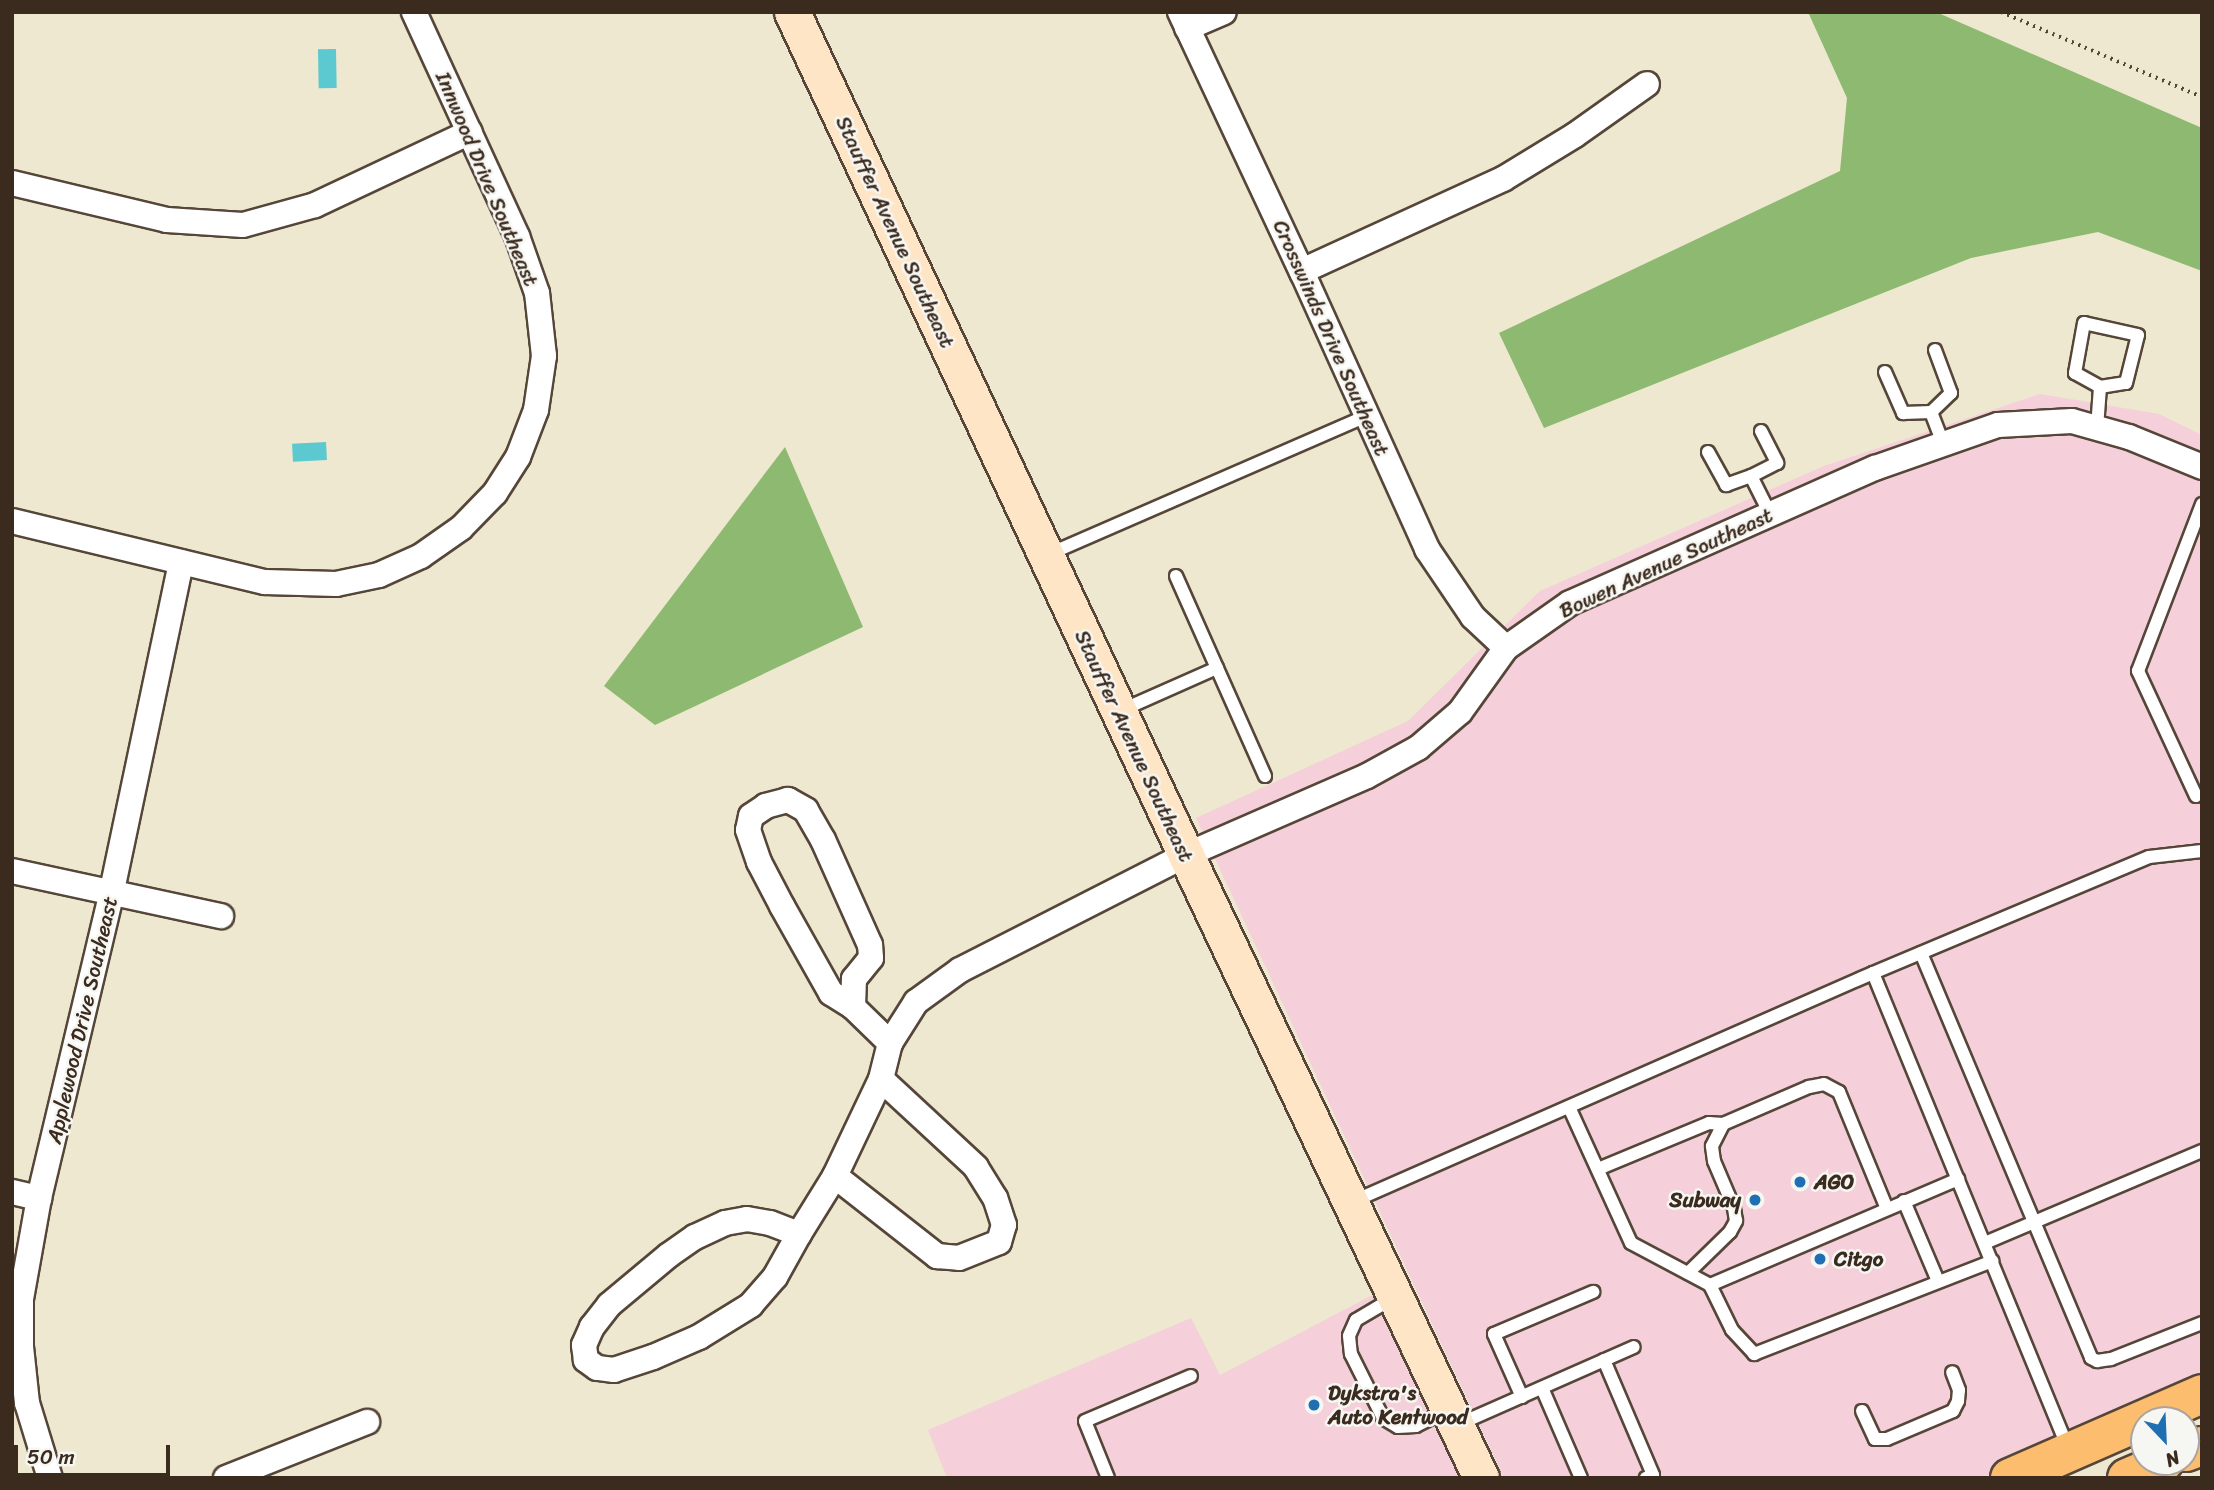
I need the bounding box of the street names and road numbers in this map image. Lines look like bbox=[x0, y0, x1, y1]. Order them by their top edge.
street label: Innwood Drive Southeast bbox=[430, 68, 544, 290]
street label: Stauffer Avenue Southeast bbox=[830, 112, 960, 352]
street label: Crosswinds Drive Southeast bbox=[1268, 216, 1394, 460]
street label: Bowen Avenue Southeast bbox=[1555, 503, 1777, 623]
street label: Stauffer Avenue Southeast bbox=[1069, 626, 1199, 866]
street label: Applewood Drive Southeast bbox=[41, 895, 123, 1145]

